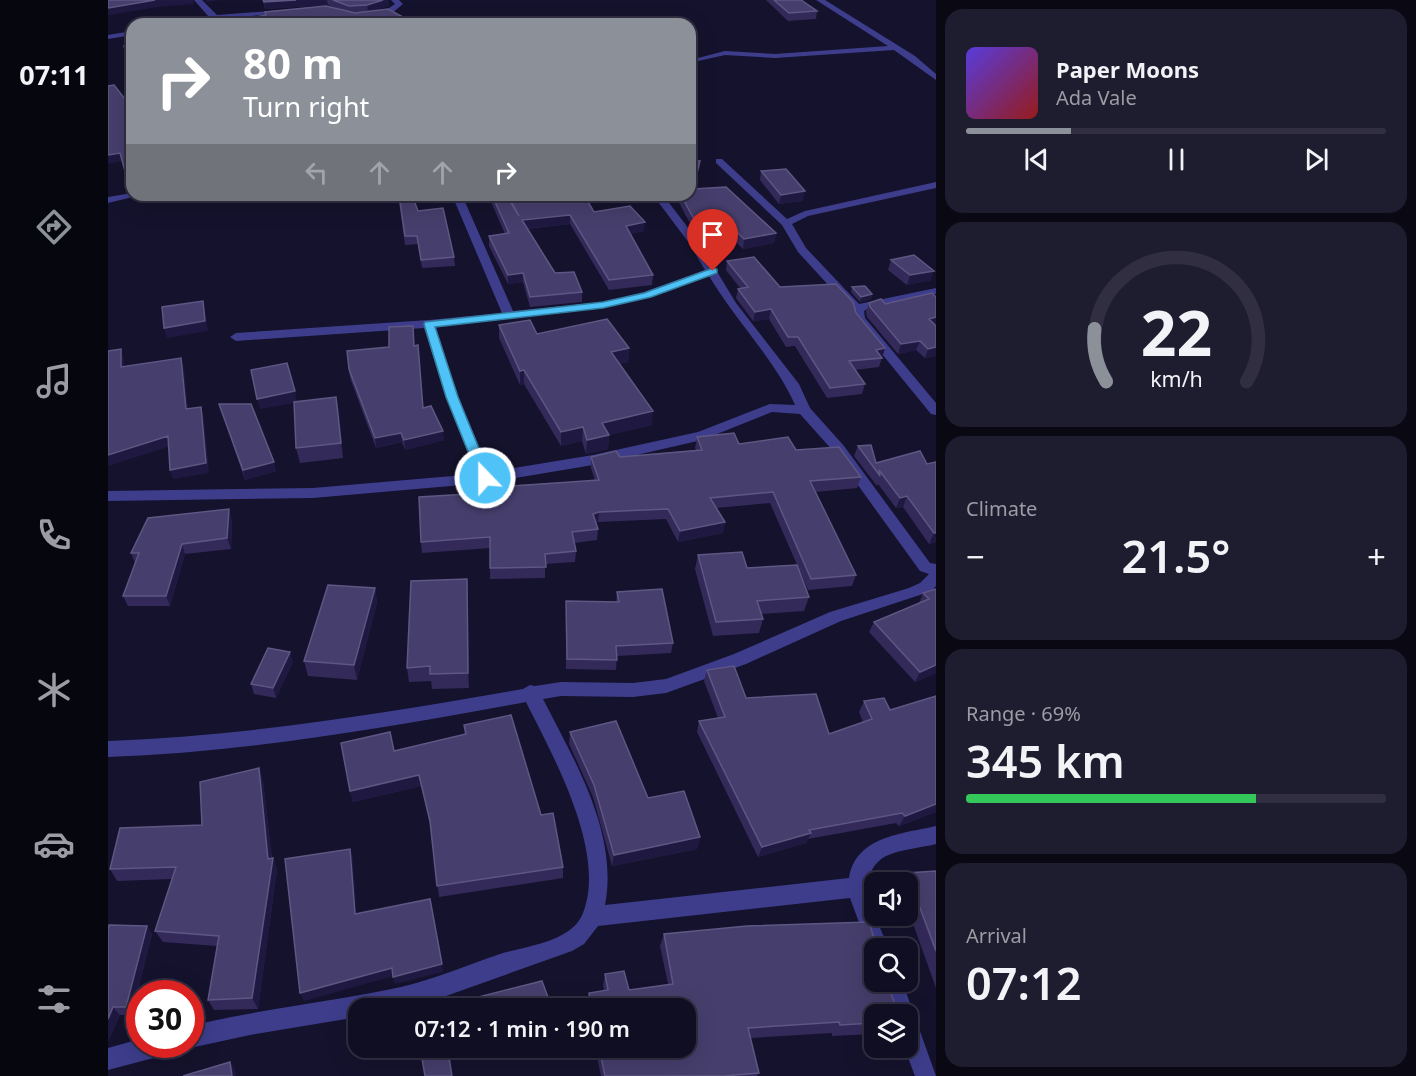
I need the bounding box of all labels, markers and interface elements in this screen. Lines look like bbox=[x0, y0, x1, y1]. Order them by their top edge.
text: 80 m bbox=[243, 34, 343, 91]
icon: right bbox=[144, 42, 222, 120]
text: Paper Moons bbox=[1056, 54, 1199, 84]
text: 07:11 bbox=[19, 56, 89, 93]
text: Ada Vale bbox=[1056, 84, 1137, 111]
text: Turn right bbox=[243, 88, 369, 125]
icon: previous bbox=[1020, 143, 1053, 176]
icon: pause bbox=[1160, 143, 1193, 176]
icon: next bbox=[1300, 143, 1333, 176]
icon: left bbox=[300, 156, 333, 189]
icon: ahead bbox=[363, 156, 396, 189]
icon: ahead bbox=[426, 156, 459, 189]
icon: right bbox=[489, 156, 522, 189]
icon: directions bbox=[33, 206, 75, 248]
pin bbox=[687, 209, 738, 271]
icon: arrive bbox=[696, 218, 729, 251]
text: 22 bbox=[1140, 289, 1212, 374]
icon: music bbox=[33, 360, 75, 402]
text: km/h bbox=[1150, 364, 1202, 393]
position arrow bbox=[453, 446, 517, 510]
text: Climate bbox=[966, 495, 1037, 522]
icon: phone bbox=[33, 514, 75, 556]
text: 21.5° bbox=[1122, 525, 1230, 586]
text: − bbox=[966, 534, 985, 579]
text: + bbox=[1367, 534, 1386, 579]
icon: climate bbox=[33, 669, 75, 711]
text: Range · 69% bbox=[966, 700, 1081, 727]
text: 345 km bbox=[966, 730, 1125, 791]
icon: car bbox=[33, 823, 75, 865]
map controls bbox=[864, 872, 918, 1058]
button: sound bbox=[864, 872, 918, 926]
text: Arrival bbox=[966, 922, 1027, 949]
button: search bbox=[864, 938, 918, 992]
text: 07:12 bbox=[966, 952, 1081, 1013]
icon: filters bbox=[33, 978, 75, 1020]
speed limit sign: 30 bbox=[126, 980, 204, 1058]
button: layers bbox=[864, 1004, 918, 1058]
text: 07:12 · 1 min · 190 m bbox=[414, 1013, 630, 1043]

